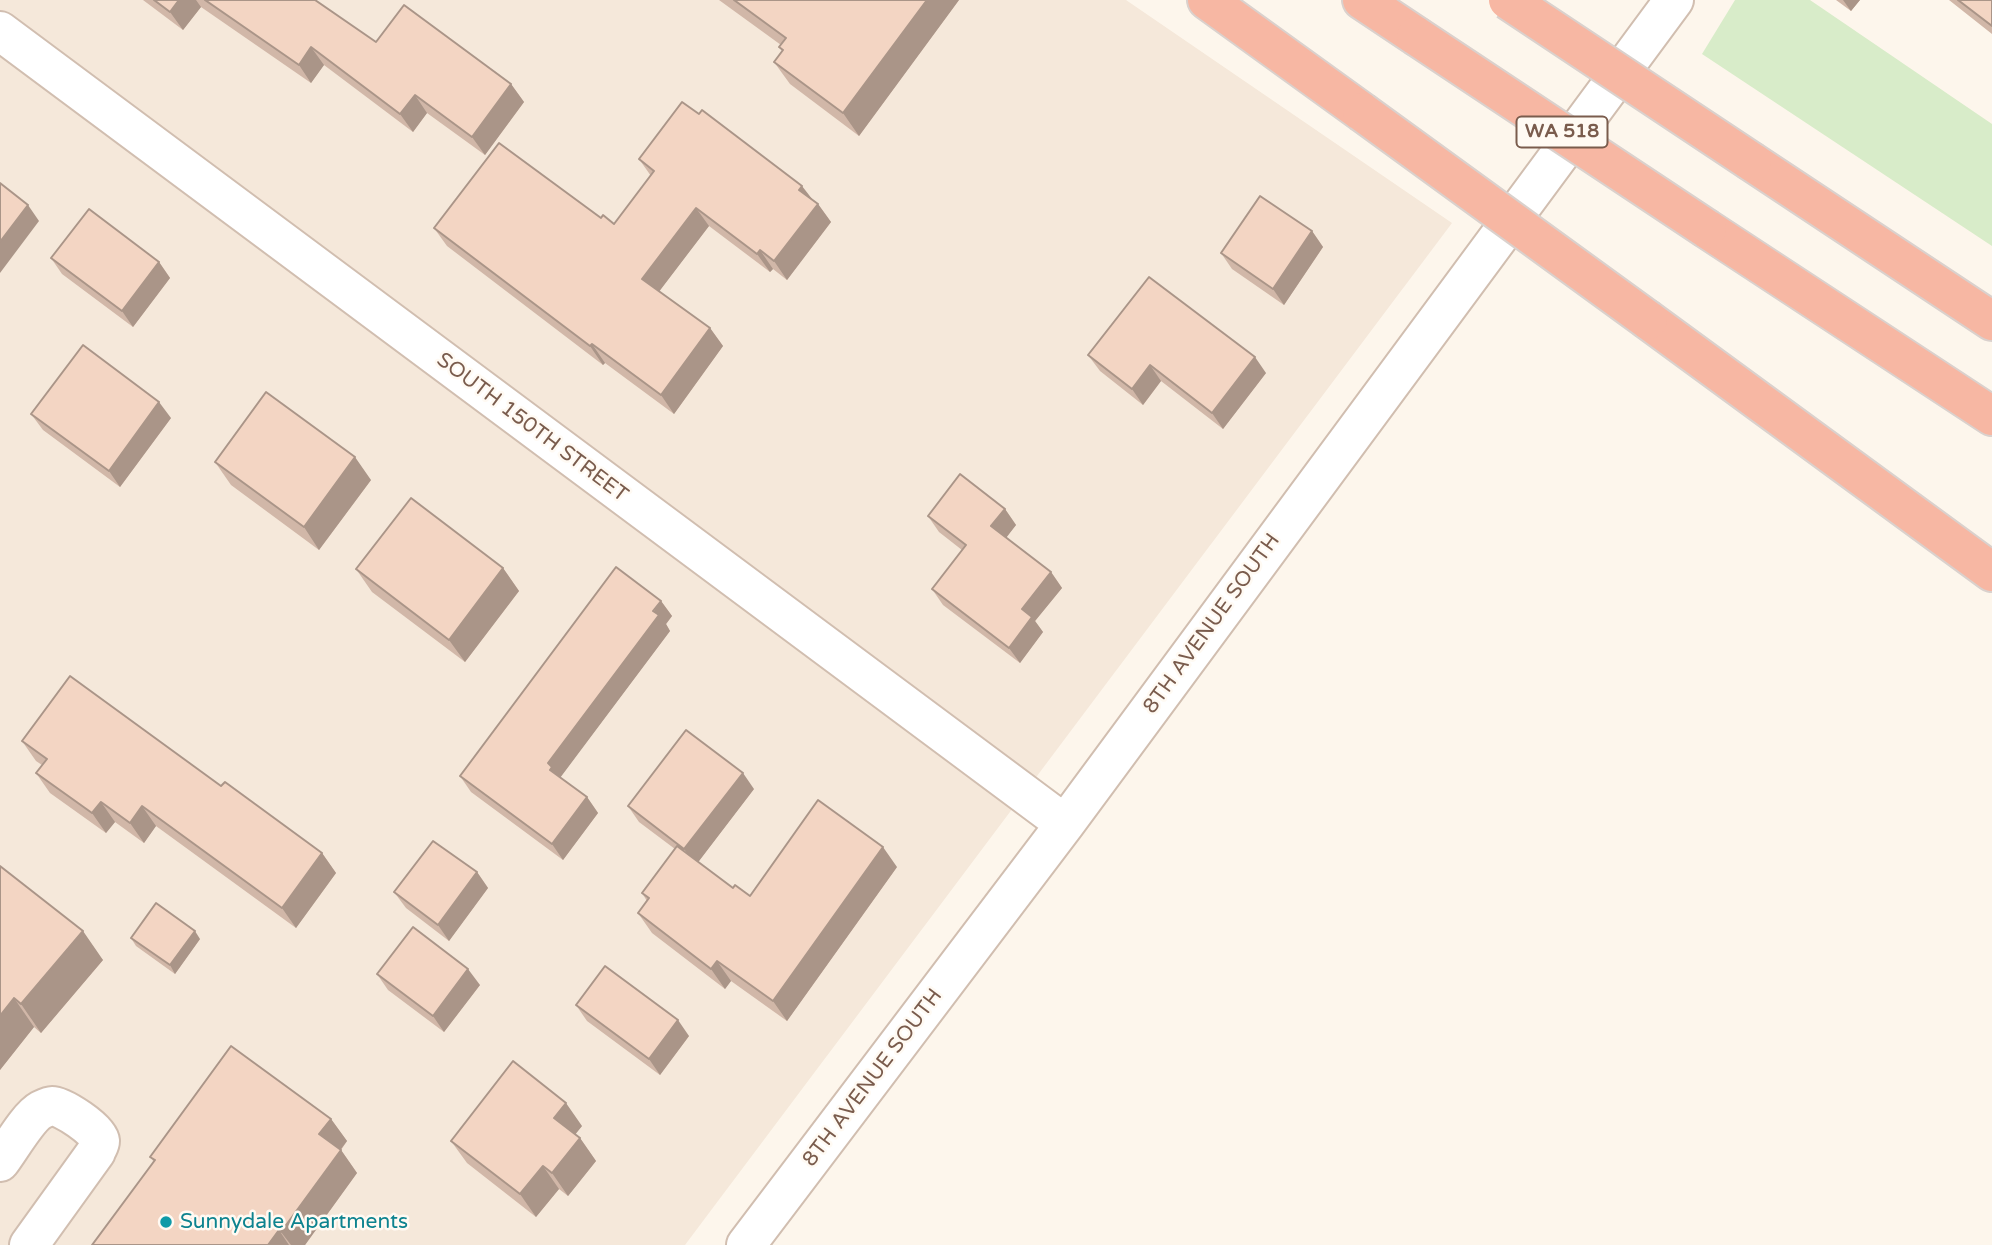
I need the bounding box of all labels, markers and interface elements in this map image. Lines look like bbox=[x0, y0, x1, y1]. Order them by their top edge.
road number: WA 518 bbox=[1516, 116, 1608, 148]
street label: SOUTH 150TH STREET bbox=[431, 348, 633, 508]
street label: 8TH AVENUE SOUTH bbox=[1138, 529, 1286, 719]
street label: 8TH AVENUE SOUTH bbox=[798, 984, 948, 1172]
place label: Sunnydale Apartments bbox=[180, 1209, 408, 1235]
marker: Sunnydale Apartments bbox=[158, 1214, 174, 1230]

